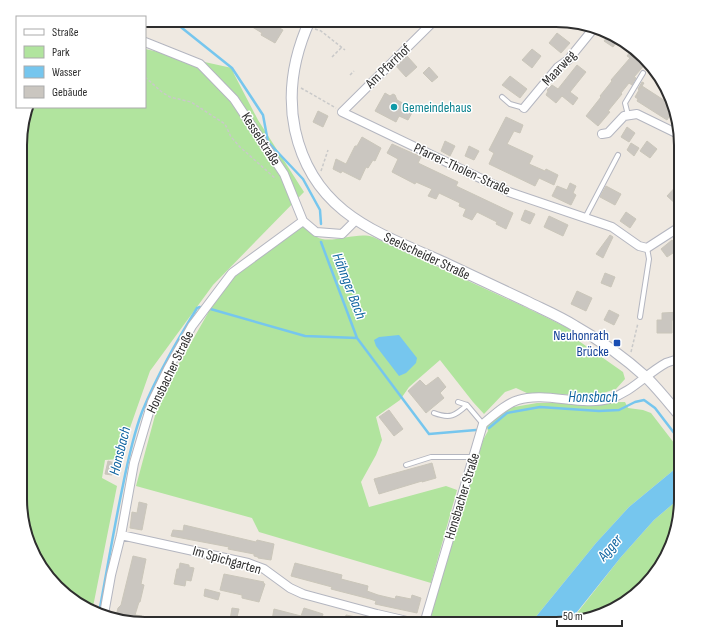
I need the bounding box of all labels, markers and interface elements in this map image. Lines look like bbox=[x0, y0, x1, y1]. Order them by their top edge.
legend bbox=[16, 16, 146, 108]
text: Straße bbox=[52, 25, 79, 40]
street label: Am Pfarrhof bbox=[361, 40, 415, 92]
text: Park bbox=[52, 45, 70, 60]
street label: Maarweg bbox=[538, 46, 580, 89]
text: Wasser bbox=[52, 65, 81, 80]
text: Gebäude bbox=[52, 85, 87, 100]
place label: Gemeindehaus bbox=[402, 99, 472, 116]
marker: Gemeindehaus bbox=[389, 102, 399, 112]
street label: Kesselstraße bbox=[238, 109, 284, 169]
street label: Pfarrer-Tholen-Straße bbox=[411, 139, 513, 199]
street label: Seelscheider Straße bbox=[381, 229, 473, 283]
water label: Hähnger Bach bbox=[328, 250, 370, 322]
place label: Neuhonrath Brücke bbox=[553, 327, 609, 360]
street label: Honsbacher Straße bbox=[143, 328, 197, 416]
marker: Neuhonrath Brücke bbox=[612, 338, 622, 348]
water label: Honsbach bbox=[568, 388, 618, 407]
water label: Honsbach bbox=[105, 425, 135, 477]
street label: Honsbacher Straße bbox=[441, 451, 483, 541]
water label: Agger bbox=[593, 530, 627, 566]
street label: Im Spichgarten bbox=[191, 542, 263, 578]
scale bar bbox=[557, 602, 622, 628]
text: 50 m bbox=[563, 609, 583, 624]

